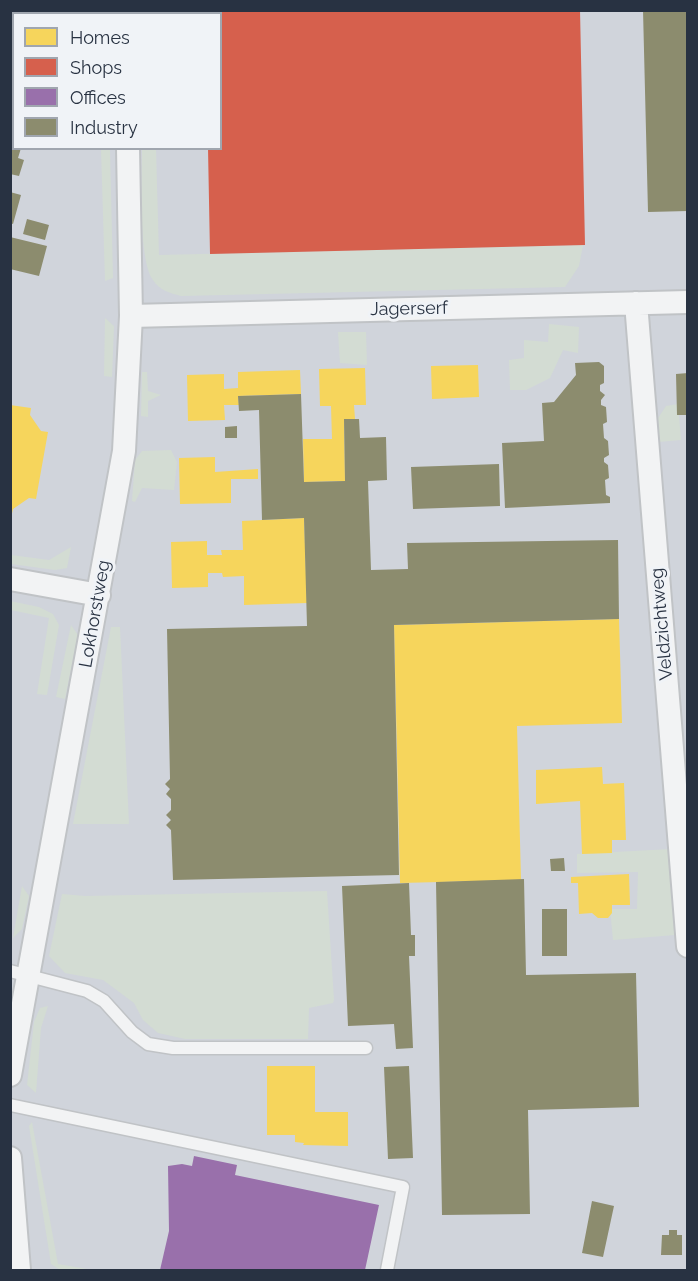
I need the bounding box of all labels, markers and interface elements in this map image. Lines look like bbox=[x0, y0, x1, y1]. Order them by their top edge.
legend bbox=[12, 12, 222, 150]
text: Homes bbox=[70, 27, 130, 48]
text: Shops bbox=[70, 57, 122, 78]
text: Offices bbox=[70, 87, 126, 108]
text: Industry bbox=[70, 117, 138, 138]
street label: Jagerserf bbox=[370, 298, 448, 320]
street label: Lokhorstweg bbox=[75, 559, 115, 669]
street label: Veldzichtweg bbox=[646, 567, 678, 681]

